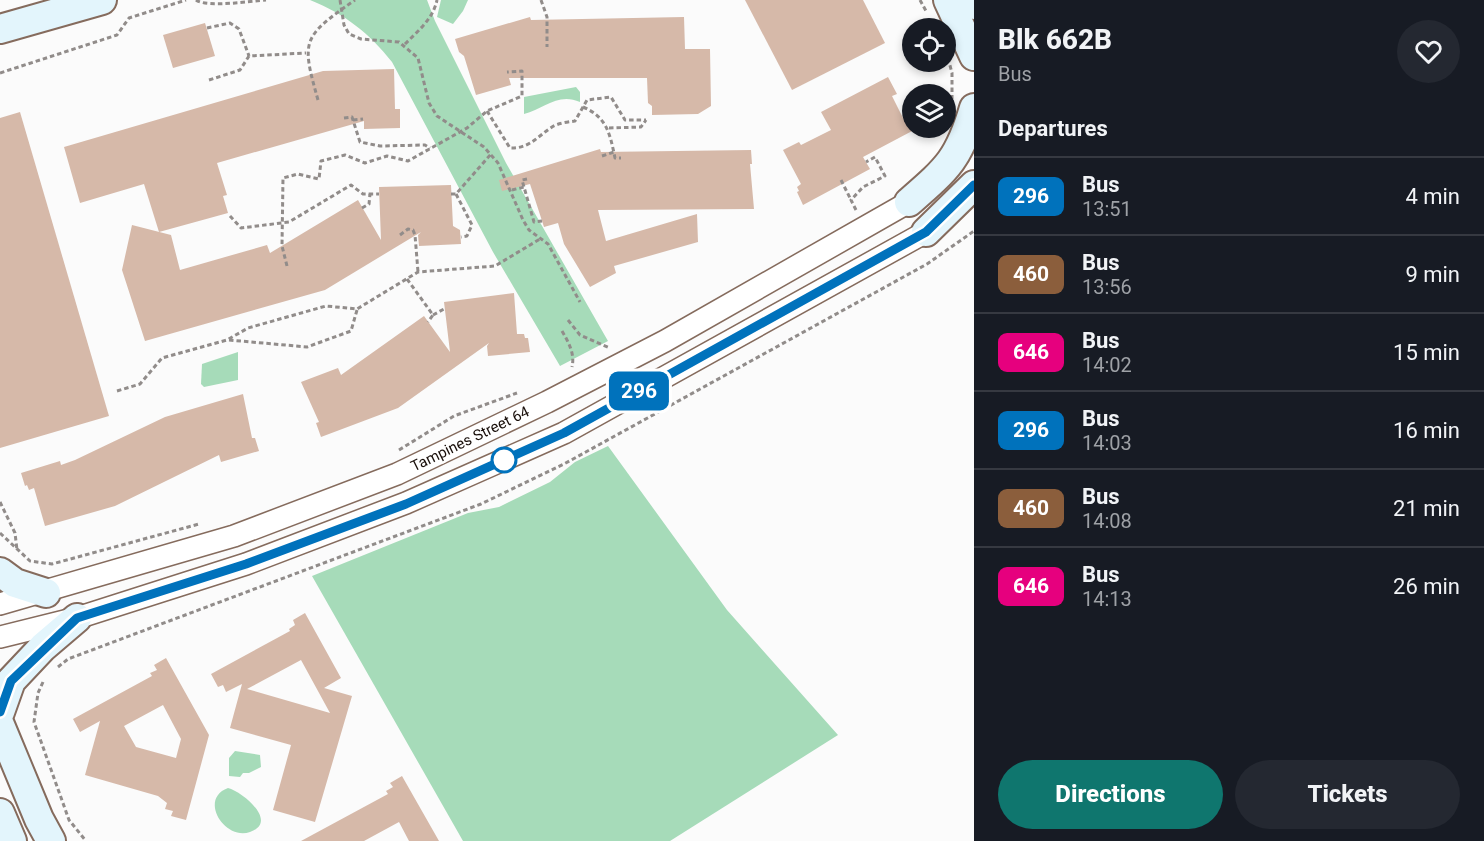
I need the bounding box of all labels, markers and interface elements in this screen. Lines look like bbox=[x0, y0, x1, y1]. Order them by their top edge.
map controls bbox=[902, 18, 956, 138]
button: locate bbox=[902, 18, 956, 72]
button: heart bbox=[1397, 20, 1460, 83]
text: Blk 662B bbox=[998, 23, 1112, 56]
text: Bus bbox=[998, 62, 1032, 86]
button: layers bbox=[902, 84, 956, 138]
text: Departures bbox=[998, 116, 1108, 141]
text: Bus bbox=[1082, 172, 1120, 197]
text: 296 bbox=[1013, 184, 1049, 208]
text: 4 min bbox=[1405, 184, 1460, 209]
text: 13:51 bbox=[1082, 197, 1132, 221]
text: Bus bbox=[1082, 250, 1120, 275]
text: 460 bbox=[1013, 262, 1049, 286]
text: 9 min bbox=[1405, 262, 1460, 287]
text: 13:56 bbox=[1082, 275, 1132, 299]
text: Bus bbox=[1082, 328, 1120, 353]
text: 646 bbox=[1013, 340, 1049, 364]
text: 15 min bbox=[1393, 340, 1460, 365]
text: 14:02 bbox=[1082, 353, 1132, 377]
line badge: 296 bbox=[604, 372, 674, 410]
text: 296 bbox=[621, 379, 657, 403]
street label: Tampines Street 64 bbox=[408, 402, 533, 475]
text: Bus bbox=[1082, 406, 1120, 431]
text: 296 bbox=[1013, 418, 1049, 442]
text: 16 min bbox=[1393, 418, 1460, 443]
text: 14:03 bbox=[1082, 431, 1132, 455]
unlabelled marker bbox=[491, 447, 517, 473]
text: Bus bbox=[1082, 484, 1120, 509]
text: 460 bbox=[1013, 496, 1049, 520]
text: 21 min bbox=[1393, 496, 1460, 521]
text: 14:08 bbox=[1082, 509, 1132, 533]
text: Bus bbox=[1082, 562, 1120, 587]
text: 646 bbox=[1013, 574, 1049, 598]
text: 26 min bbox=[1393, 574, 1460, 599]
text: 14:13 bbox=[1082, 587, 1132, 611]
button: Directions bbox=[998, 760, 1223, 829]
button: Tickets bbox=[1235, 760, 1460, 829]

